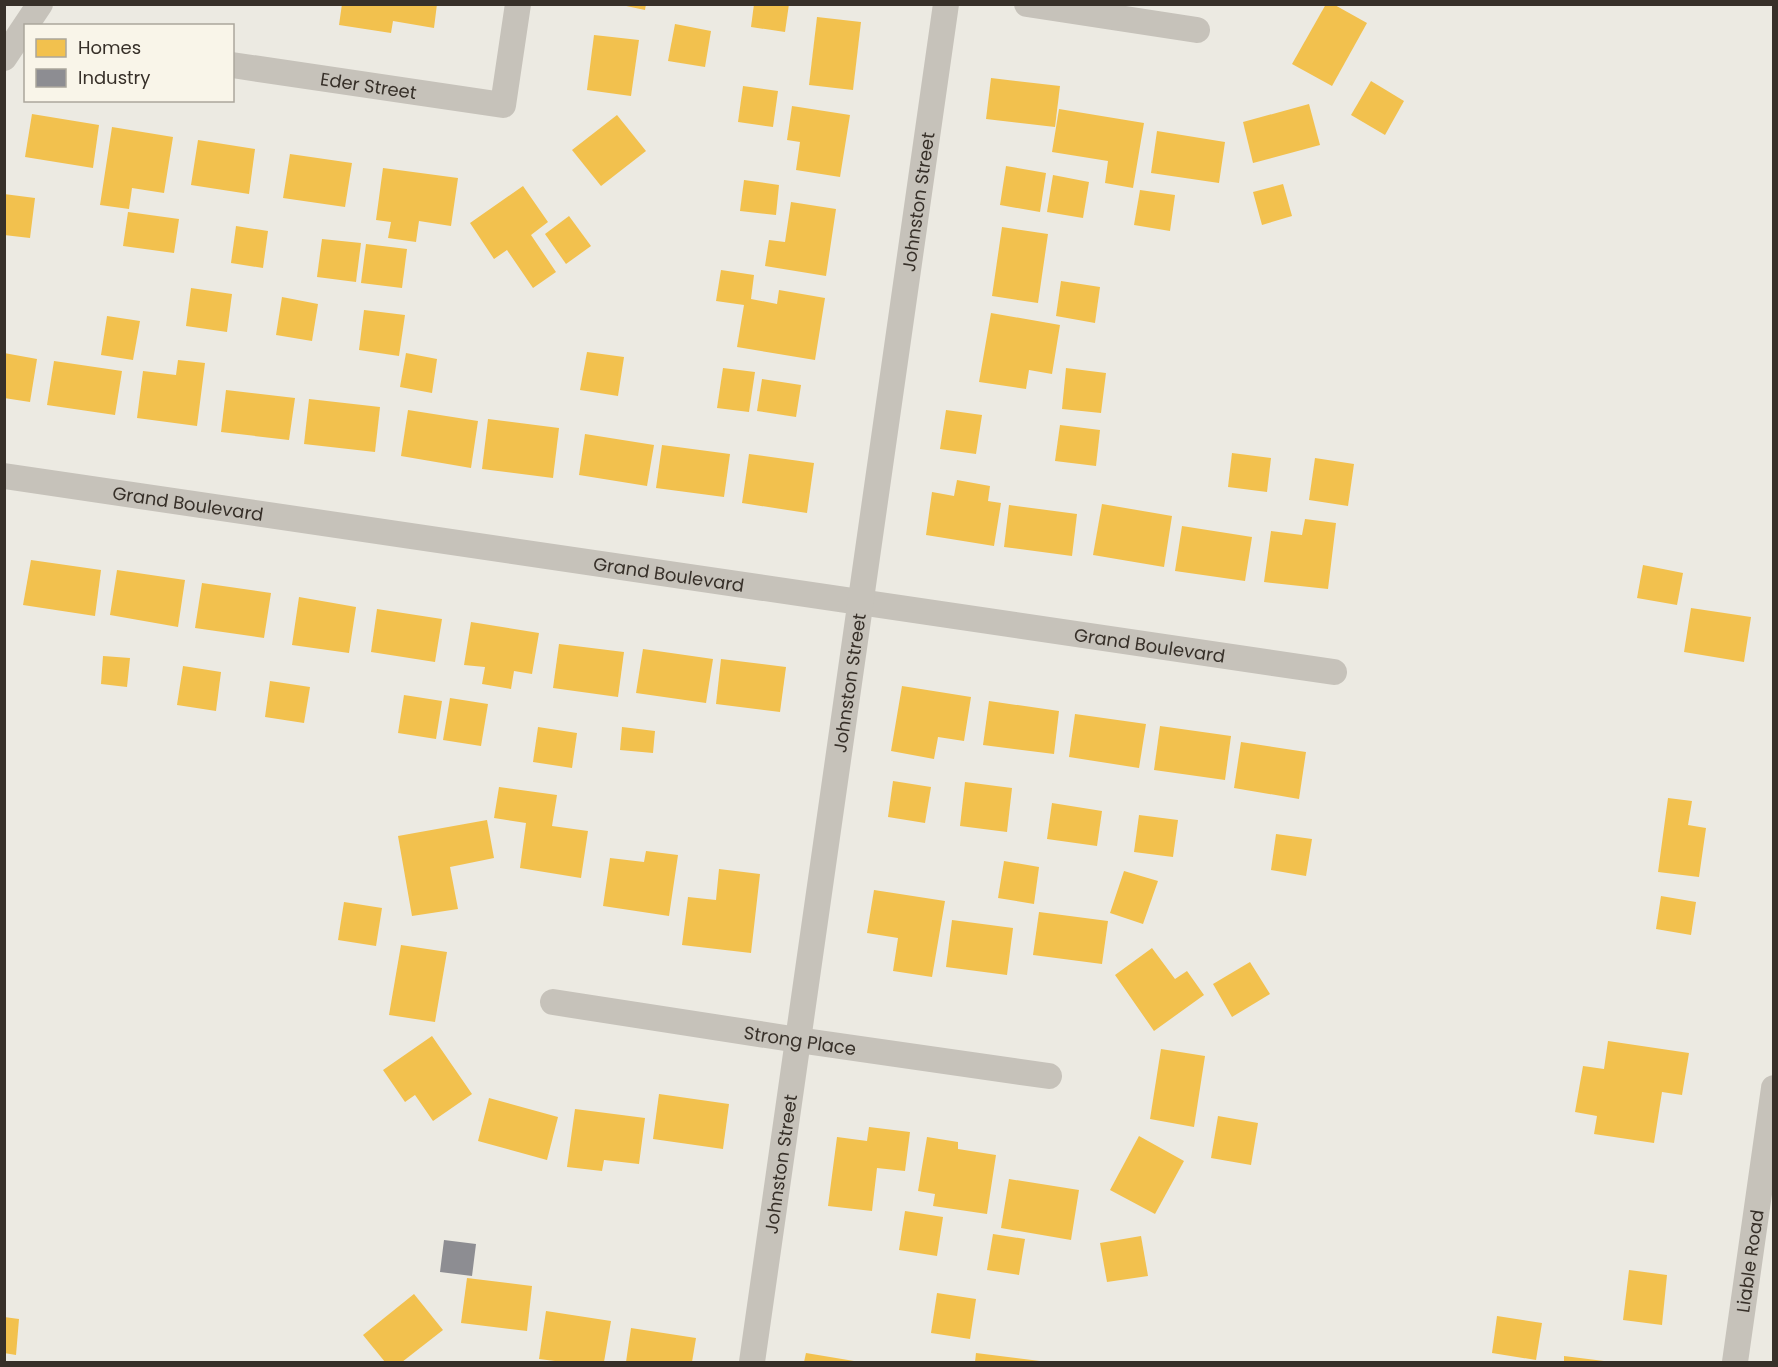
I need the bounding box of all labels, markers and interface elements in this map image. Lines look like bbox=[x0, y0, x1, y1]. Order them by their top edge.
legend bbox=[24, 24, 234, 102]
text: Homes bbox=[78, 35, 141, 60]
text: Industry bbox=[78, 65, 150, 90]
street label: Eder Street bbox=[319, 66, 418, 105]
street label: Johnston Street bbox=[895, 130, 940, 273]
street label: Grand Boulevard bbox=[111, 480, 265, 527]
street label: Grand Boulevard bbox=[592, 551, 746, 597]
street label: Johnston Street bbox=[827, 611, 871, 754]
street label: Grand Boulevard bbox=[1072, 621, 1227, 668]
street label: Strong Place bbox=[742, 1019, 858, 1061]
street label: Johnston Street bbox=[758, 1093, 803, 1235]
street label: Liable Road bbox=[1730, 1208, 1769, 1314]

